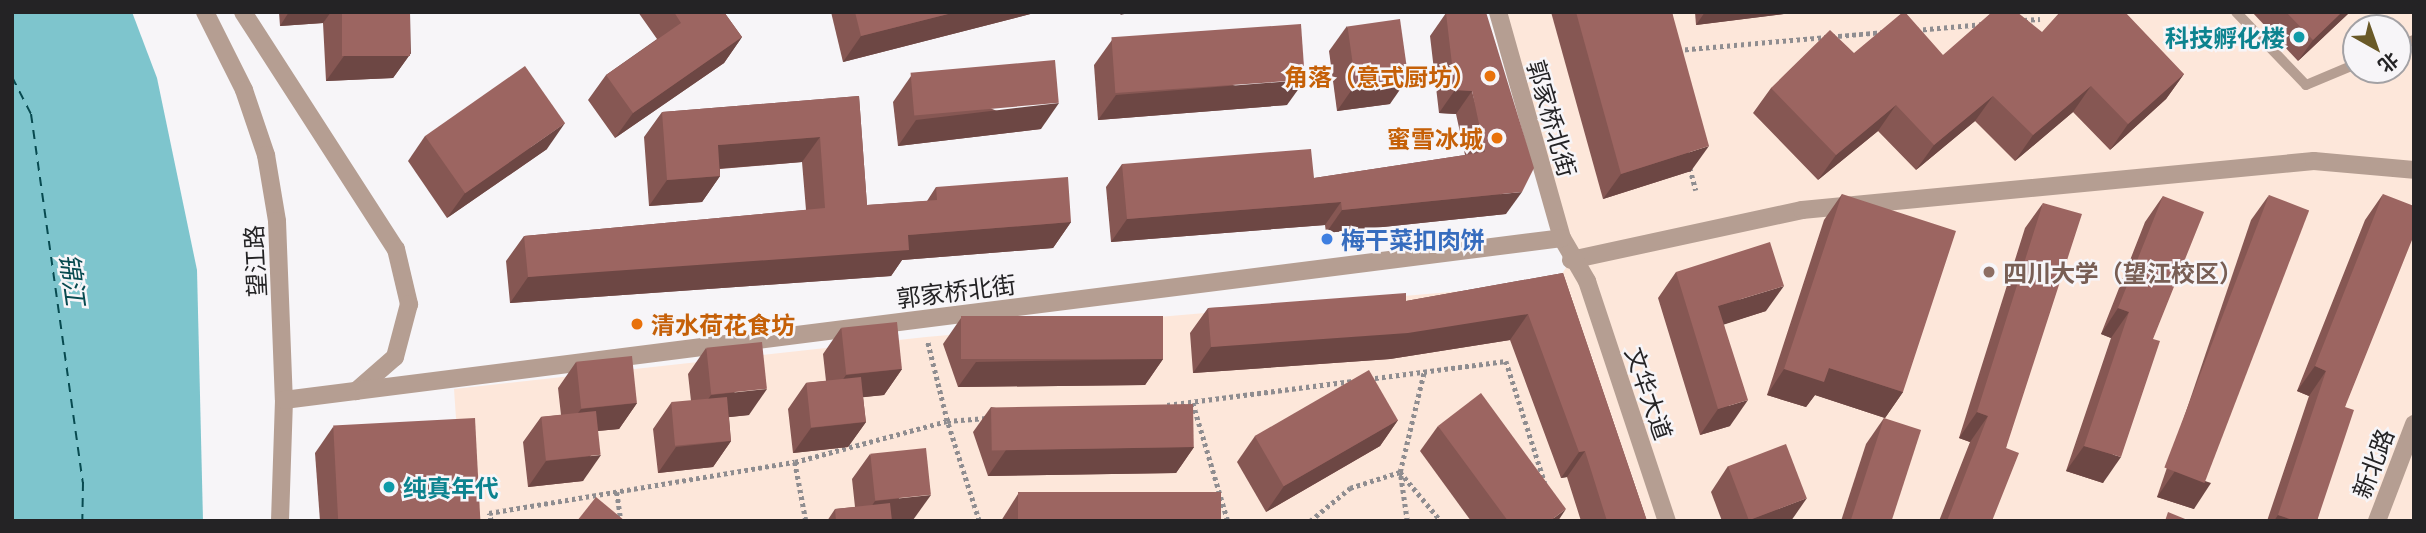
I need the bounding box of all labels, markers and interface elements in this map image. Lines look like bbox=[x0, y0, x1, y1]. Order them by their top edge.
north arrow bbox=[2342, 14, 2412, 84]
place label: 科技孵化楼 bbox=[2165, 23, 2285, 51]
marker: 科技孵化楼 bbox=[2291, 29, 2307, 45]
text: 北 bbox=[2373, 47, 2406, 80]
street label: 郭家桥北街 bbox=[1523, 56, 1583, 180]
place label: 角落（意式厨坊） bbox=[1284, 62, 1476, 90]
marker: 角落（意式厨坊） bbox=[1482, 68, 1498, 84]
place label: 蜜雪冰城 bbox=[1387, 124, 1483, 152]
marker: 蜜雪冰城 bbox=[1489, 130, 1505, 146]
street label: 望江路 bbox=[238, 224, 270, 298]
place label: 梅干菜扣肉饼 bbox=[1341, 225, 1485, 253]
marker: 梅干菜扣肉饼 bbox=[1319, 231, 1335, 247]
water label: 锦江 bbox=[55, 251, 93, 307]
place label: 四川大学（望江校区） bbox=[2003, 258, 2243, 286]
marker: 四川大学（望江校区） bbox=[1981, 264, 1997, 280]
street label: 郭家桥北街 bbox=[895, 268, 1017, 312]
place label: 清水荷花食坊 bbox=[651, 310, 795, 338]
marker: 清水荷花食坊 bbox=[629, 316, 645, 332]
street label: 文华大道 bbox=[1621, 343, 1679, 443]
street label: 新北路 bbox=[2346, 424, 2398, 502]
place label: 纯真年代 bbox=[403, 473, 499, 501]
marker: 纯真年代 bbox=[381, 479, 397, 495]

